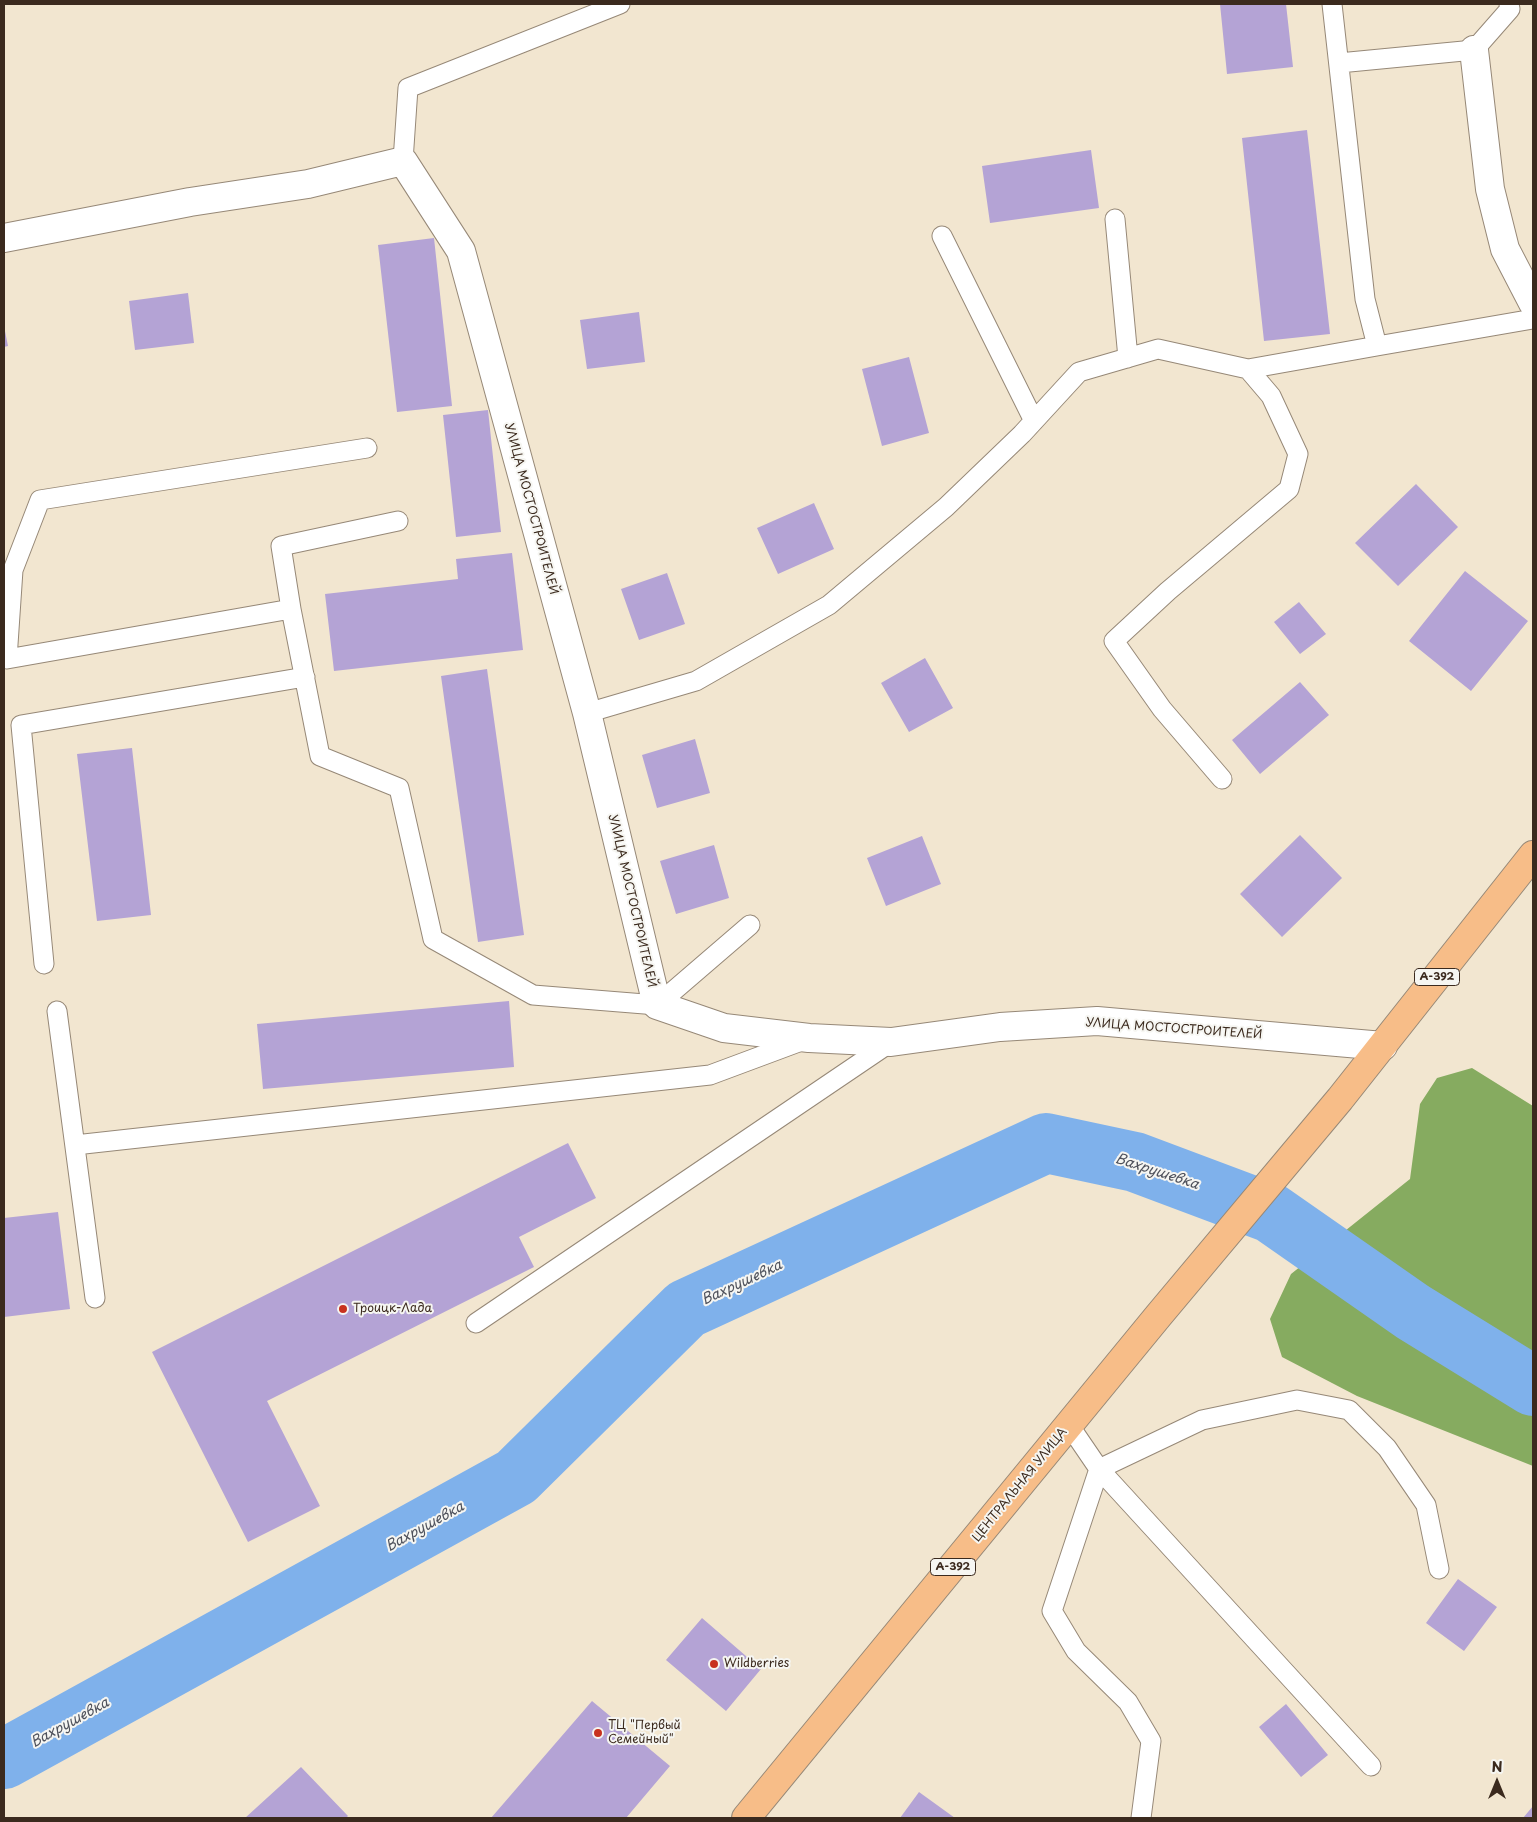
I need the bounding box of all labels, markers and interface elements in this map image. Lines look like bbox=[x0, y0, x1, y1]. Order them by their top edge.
street label: УЛИЦА МОСТОСТРОИТЕЛЕЙ bbox=[501, 422, 561, 596]
street label: УЛИЦА МОСТОСТРОИТЕЛЕЙ bbox=[605, 813, 659, 989]
road number: А-392 bbox=[1414, 969, 1460, 986]
street label: УЛИЦА МОСТОСТРОИТЕЛЕЙ bbox=[1085, 1016, 1263, 1042]
water label: Вахрушевка bbox=[1113, 1151, 1201, 1193]
water label: Вахрушевка bbox=[699, 1257, 785, 1309]
place label: Троицк-Лада bbox=[353, 1302, 432, 1316]
marker: Троицк-Лада bbox=[337, 1303, 349, 1315]
street label: ЦЕНТРАЛЬНАЯ УЛИЦА bbox=[970, 1425, 1070, 1545]
water label: Вахрушевка bbox=[383, 1499, 467, 1555]
road number: А-392 bbox=[930, 1558, 976, 1575]
place label: Wildberries bbox=[724, 1657, 789, 1671]
marker: Wildberries bbox=[708, 1658, 720, 1670]
water label: Вахрушевка bbox=[28, 1695, 112, 1751]
place label: ТЦ "Первый Семейный" bbox=[608, 1719, 681, 1747]
marker: ТЦ "Первый Семейный" bbox=[592, 1727, 604, 1739]
text: N bbox=[1491, 1756, 1503, 1777]
north arrow bbox=[1472, 1757, 1522, 1807]

